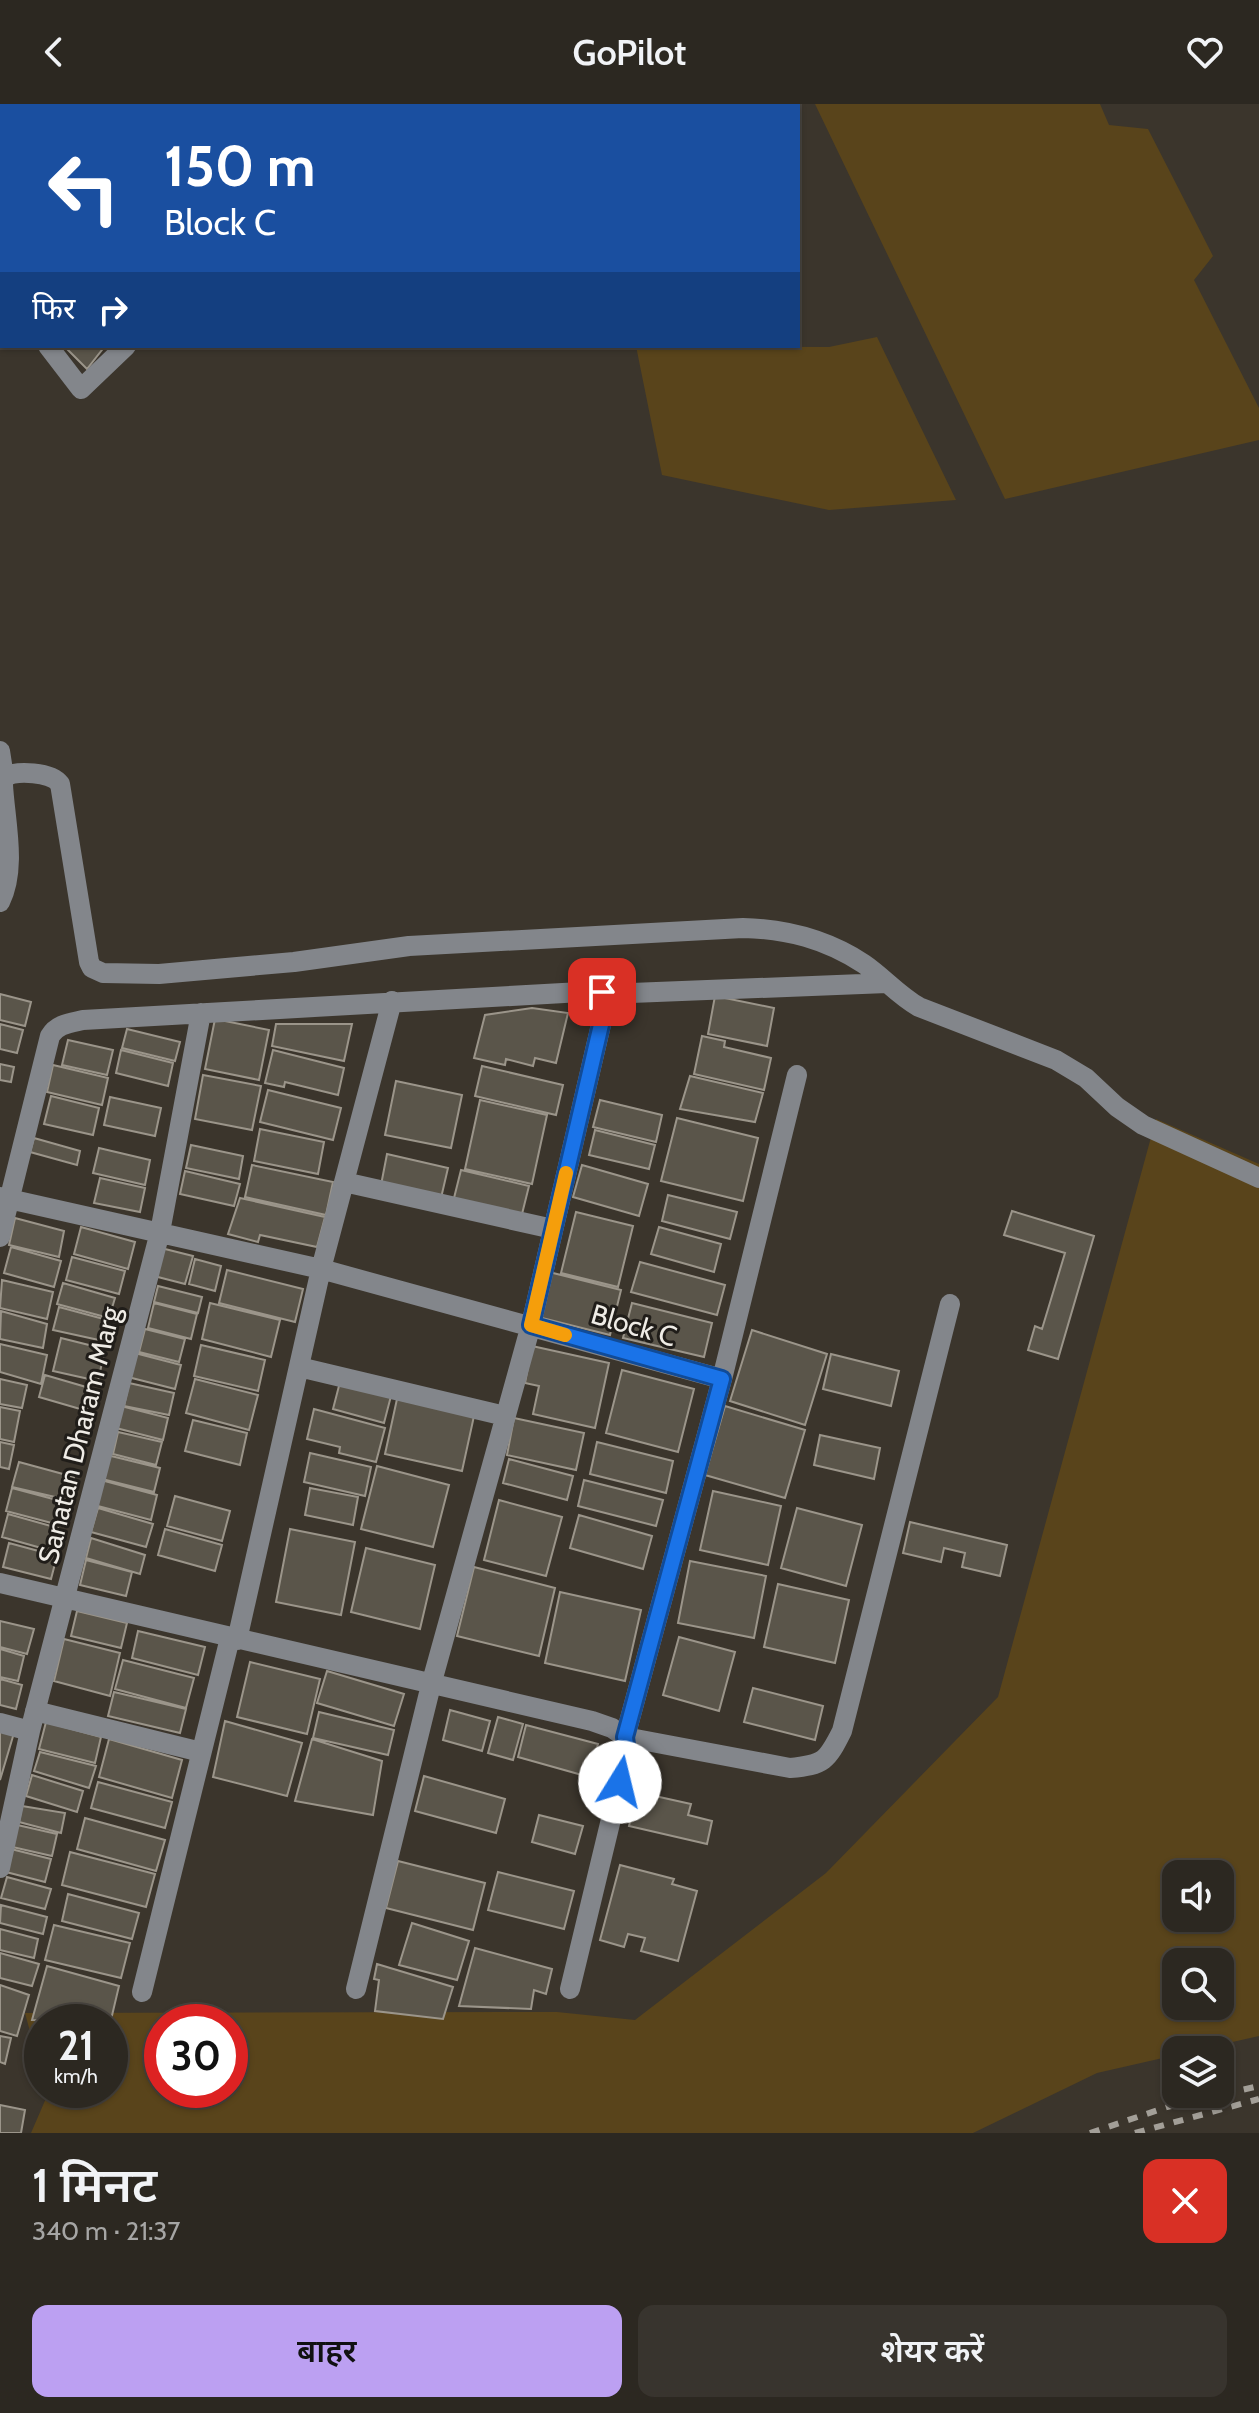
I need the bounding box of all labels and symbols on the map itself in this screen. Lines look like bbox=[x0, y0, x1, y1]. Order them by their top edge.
pin bbox=[568, 958, 636, 1026]
street label: Block C bbox=[587, 1297, 681, 1353]
street label: Sanatan Dharam Marg bbox=[31, 1302, 128, 1567]
position arrow bbox=[578, 1740, 662, 1824]
speed limit sign: 30 bbox=[144, 2004, 248, 2108]

